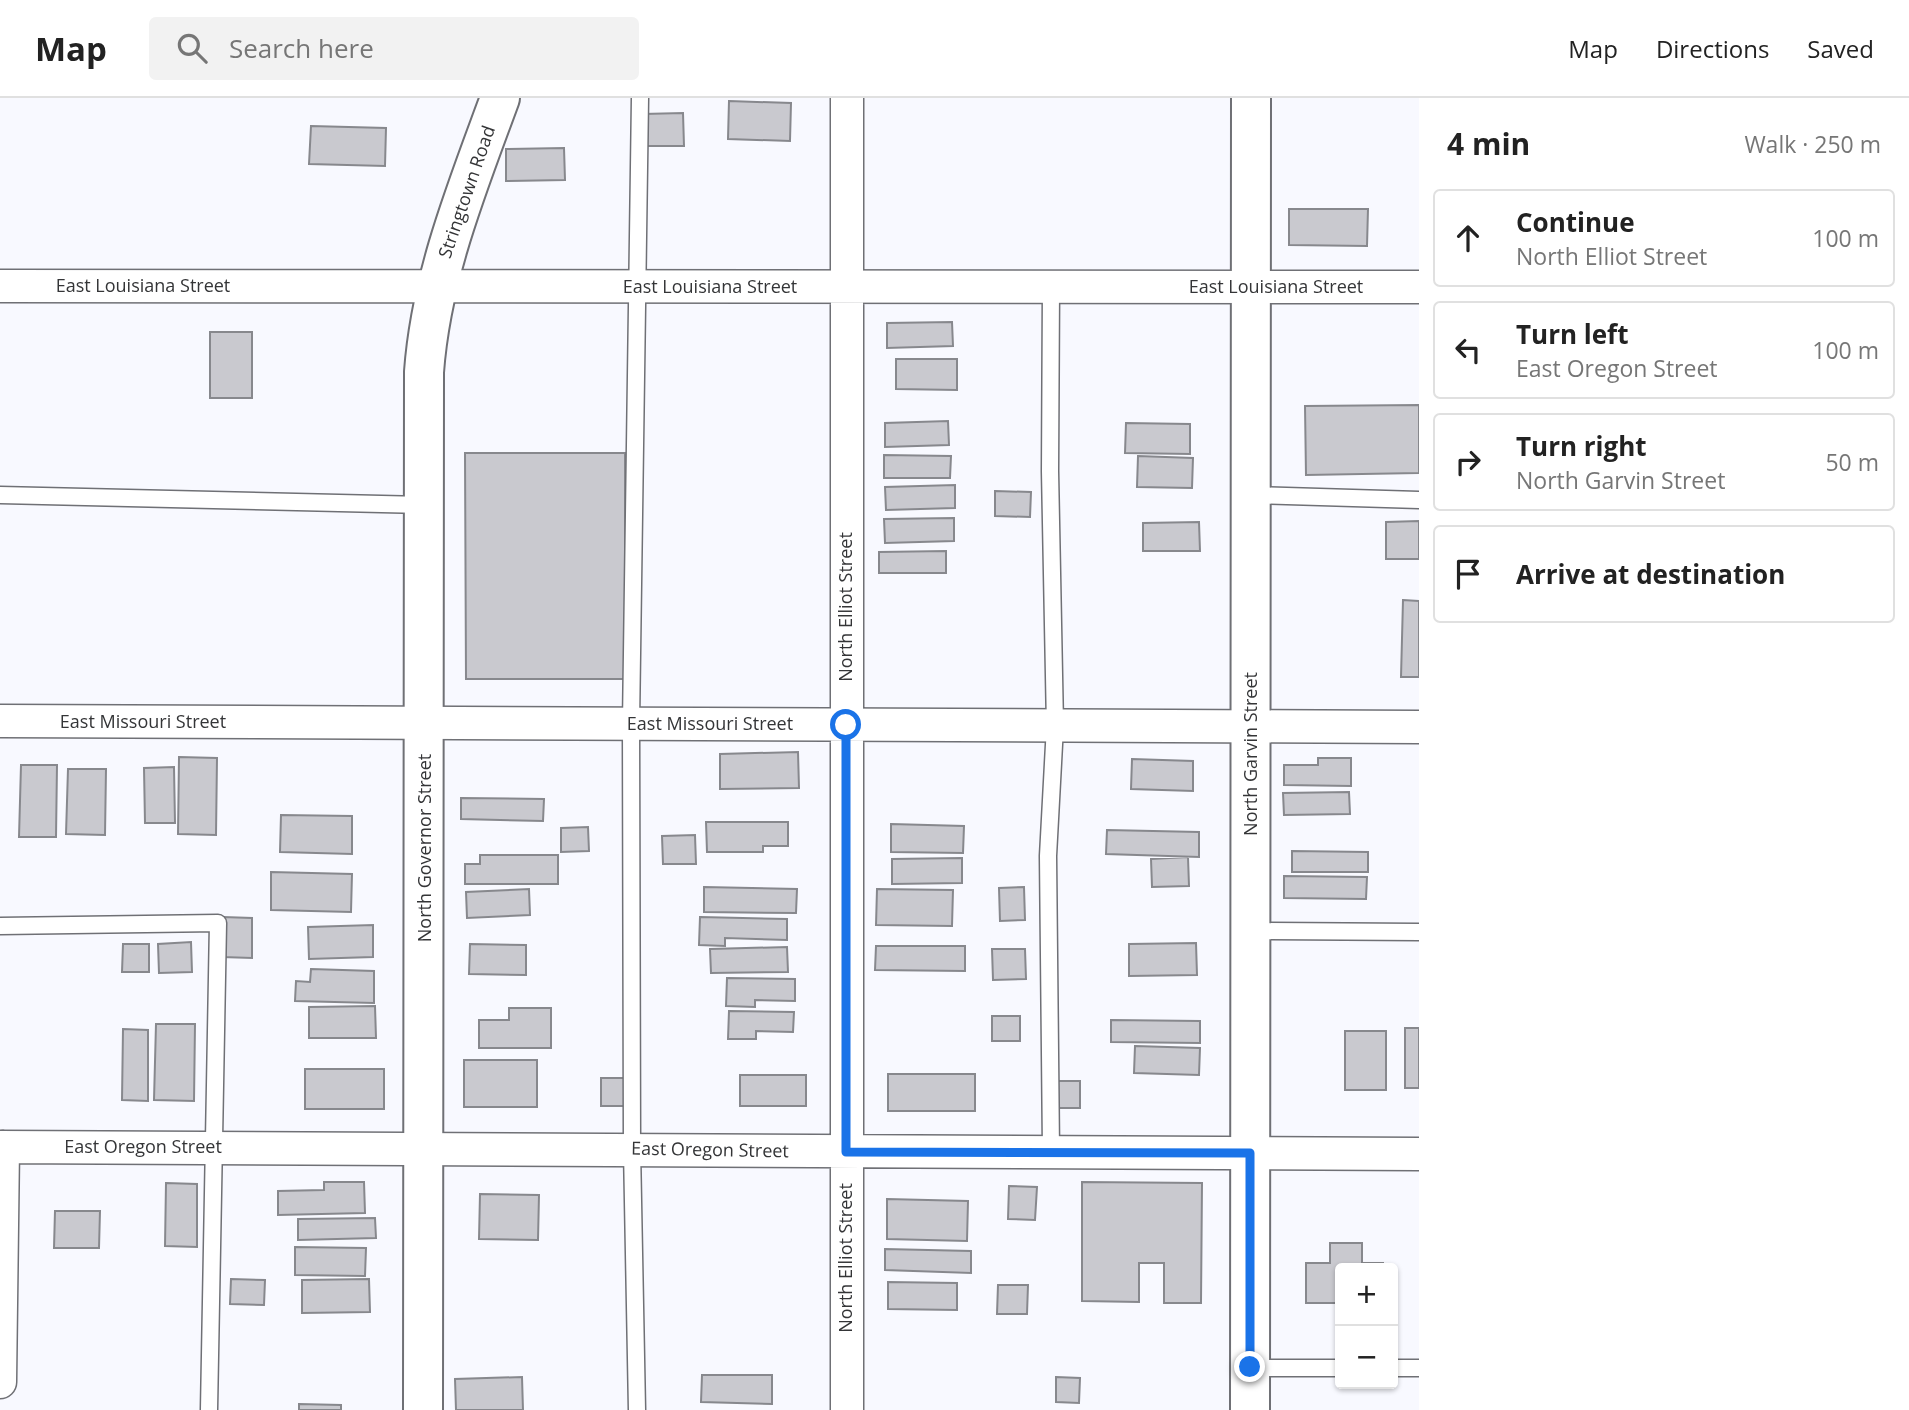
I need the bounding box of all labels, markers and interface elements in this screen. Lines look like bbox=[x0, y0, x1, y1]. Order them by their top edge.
search box bbox=[149, 17, 639, 80]
text: Map bbox=[35, 26, 107, 71]
icon: search bbox=[173, 29, 211, 67]
text: Search here bbox=[229, 30, 374, 66]
text: Map bbox=[1568, 32, 1618, 65]
text: Directions bbox=[1656, 32, 1769, 65]
text: Saved bbox=[1807, 32, 1874, 65]
street label: Stringtown Road bbox=[432, 122, 500, 261]
text: 4 min bbox=[1447, 123, 1530, 164]
text: Walk · 250 m bbox=[1744, 128, 1881, 160]
text: Continue bbox=[1516, 204, 1635, 240]
icon: ahead bbox=[1449, 219, 1487, 257]
text: 100 m bbox=[1812, 222, 1879, 254]
text: North Elliot Street bbox=[1516, 240, 1707, 272]
street label: East Louisiana Street bbox=[56, 273, 230, 297]
street label: East Louisiana Street bbox=[623, 274, 797, 298]
street label: East Louisiana Street bbox=[1189, 274, 1363, 298]
text: Turn left bbox=[1516, 316, 1628, 352]
icon: left bbox=[1449, 331, 1487, 369]
text: 100 m bbox=[1812, 334, 1879, 366]
text: East Oregon Street bbox=[1516, 352, 1718, 384]
text: Turn right bbox=[1516, 428, 1647, 464]
icon: right bbox=[1449, 443, 1487, 481]
text: 50 m bbox=[1825, 446, 1879, 478]
text: North Garvin Street bbox=[1516, 464, 1725, 496]
street label: North Elliot Street bbox=[833, 532, 857, 682]
icon: arrive bbox=[1449, 555, 1487, 593]
text: Arrive at destination bbox=[1516, 556, 1785, 592]
street label: North Garvin Street bbox=[1238, 672, 1262, 836]
street label: East Missouri Street bbox=[60, 709, 226, 733]
route start bbox=[830, 709, 861, 740]
street label: East Missouri Street bbox=[627, 711, 793, 735]
street label: North Governor Street bbox=[412, 754, 436, 942]
street label: East Oregon Street bbox=[64, 1134, 222, 1158]
street label: East Oregon Street bbox=[631, 1136, 789, 1162]
street label: North Elliot Street bbox=[833, 1183, 857, 1333]
map controls bbox=[1335, 1263, 1398, 1389]
button: + bbox=[1335, 1263, 1398, 1326]
button: − bbox=[1335, 1326, 1398, 1389]
route end bbox=[1234, 1351, 1265, 1382]

